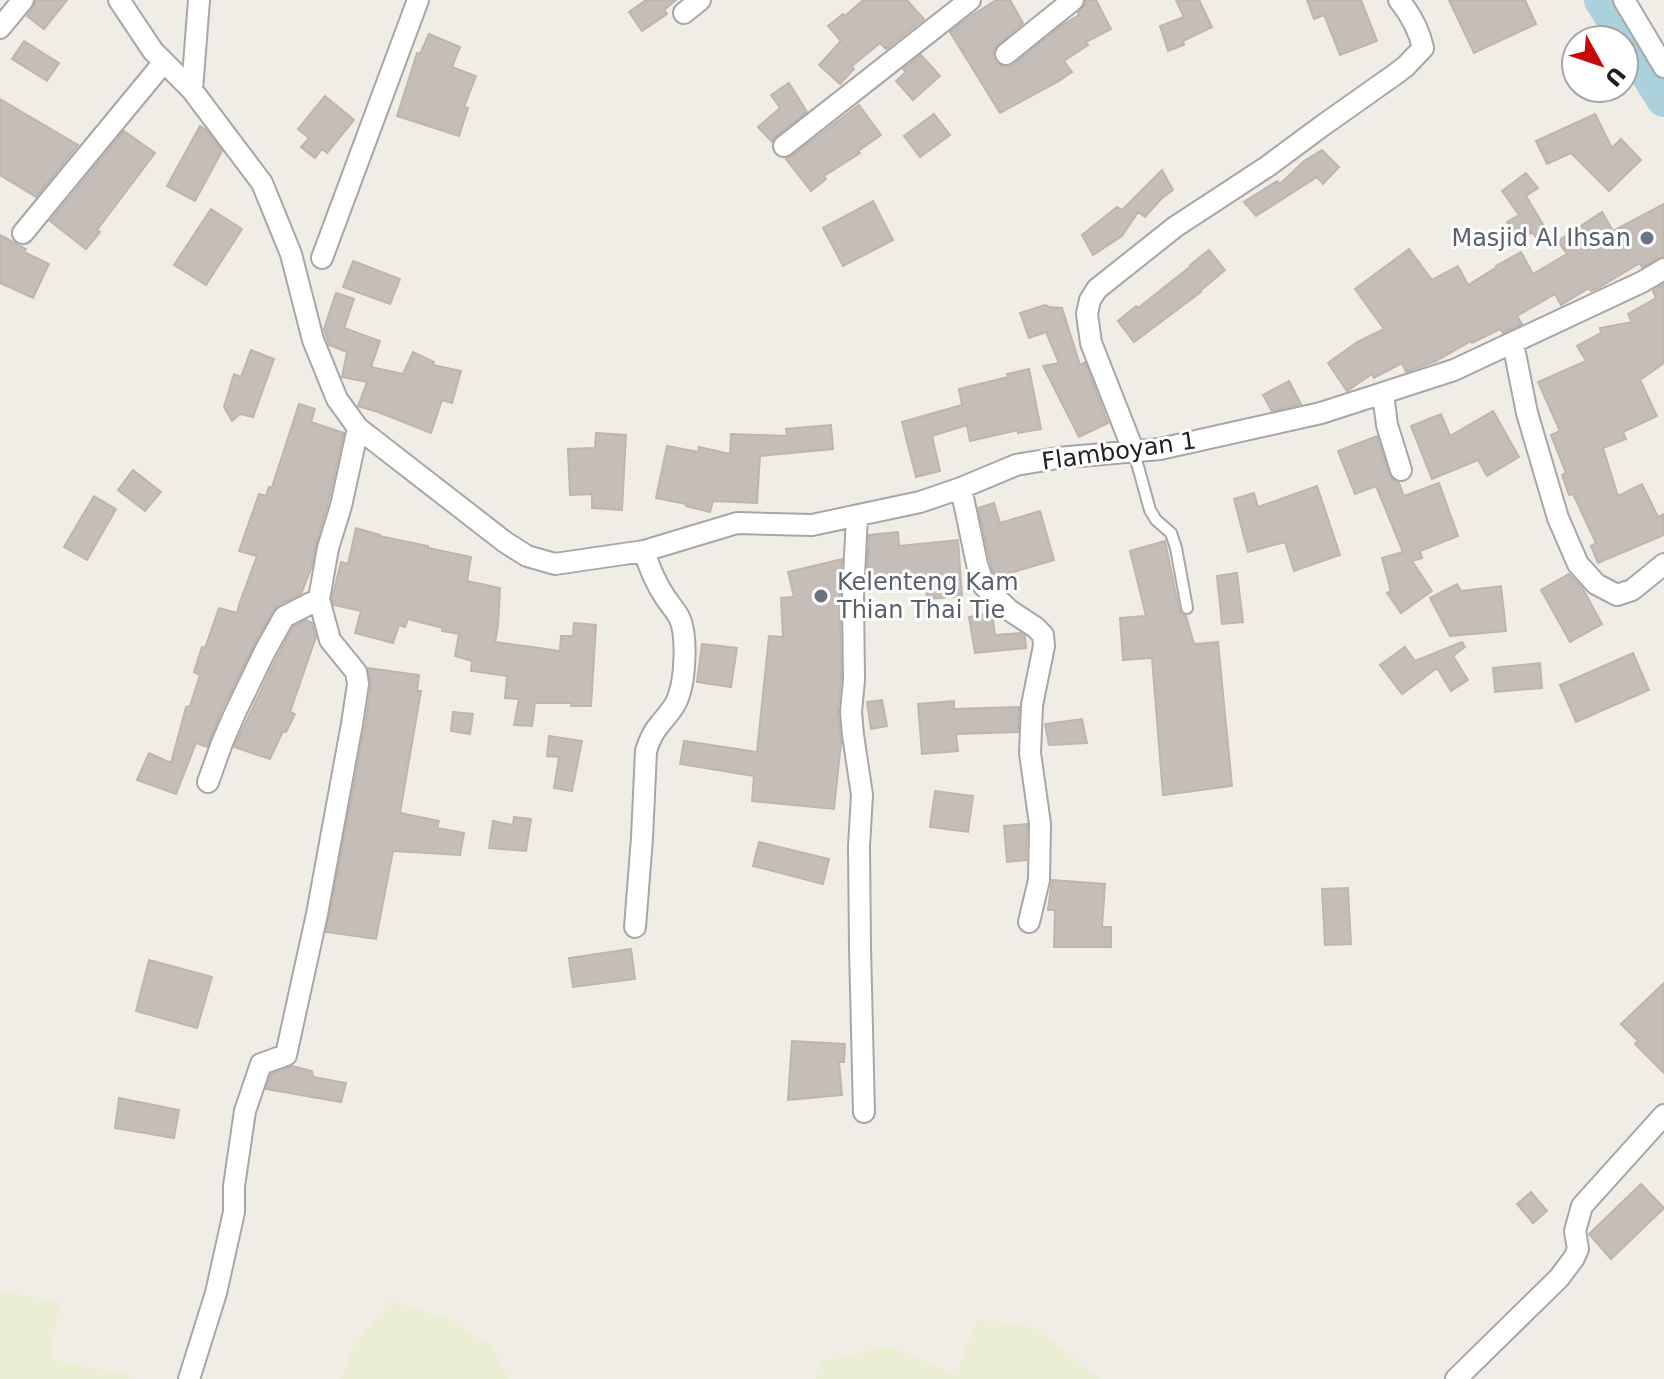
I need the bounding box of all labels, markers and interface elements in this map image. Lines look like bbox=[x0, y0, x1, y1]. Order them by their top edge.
north arrow bbox=[1560, 24, 1640, 104]
text: U bbox=[1600, 62, 1630, 91]
place label: Masjid Al Ihsan bbox=[1451, 224, 1631, 252]
marker: Masjid Al Ihsan bbox=[1638, 229, 1656, 247]
street label: Flamboyan 1 bbox=[1040, 426, 1198, 476]
place label: Kelenteng Kam Thian Thai Tie bbox=[836, 568, 1019, 624]
marker: Kelenteng Kam Thian Thai Tie bbox=[812, 587, 830, 605]

